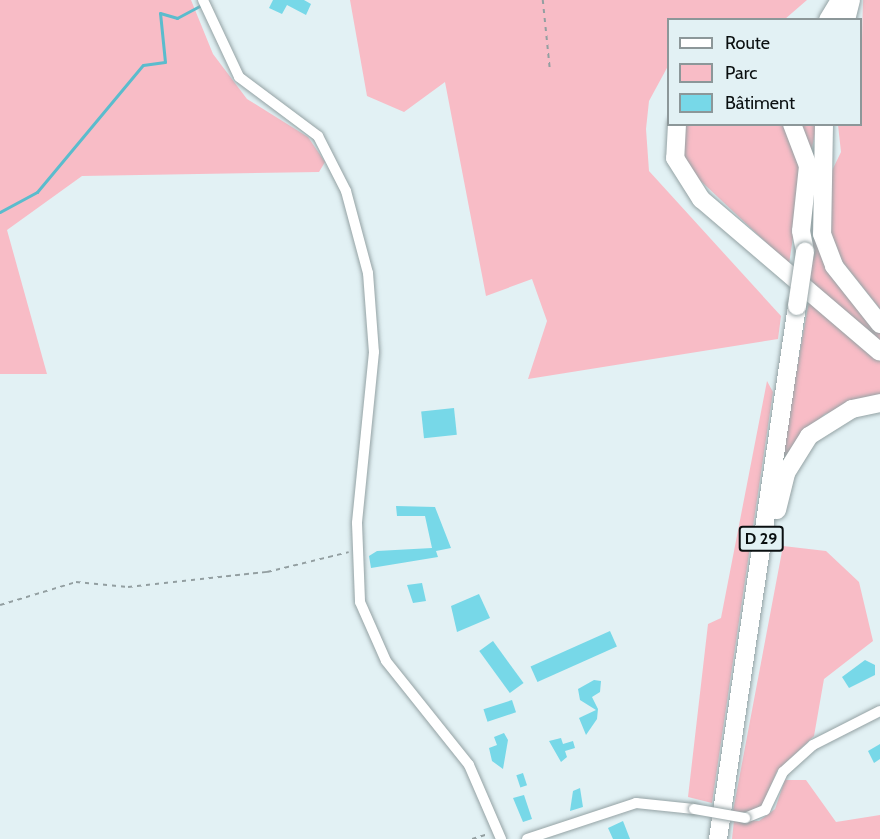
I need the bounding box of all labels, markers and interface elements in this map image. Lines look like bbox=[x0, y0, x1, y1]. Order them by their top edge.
legend bbox=[667, 18, 862, 126]
text: Route bbox=[725, 32, 770, 54]
text: Parc bbox=[725, 62, 757, 84]
text: Bâtiment bbox=[725, 92, 795, 114]
road number: D 29 bbox=[738, 526, 783, 552]

